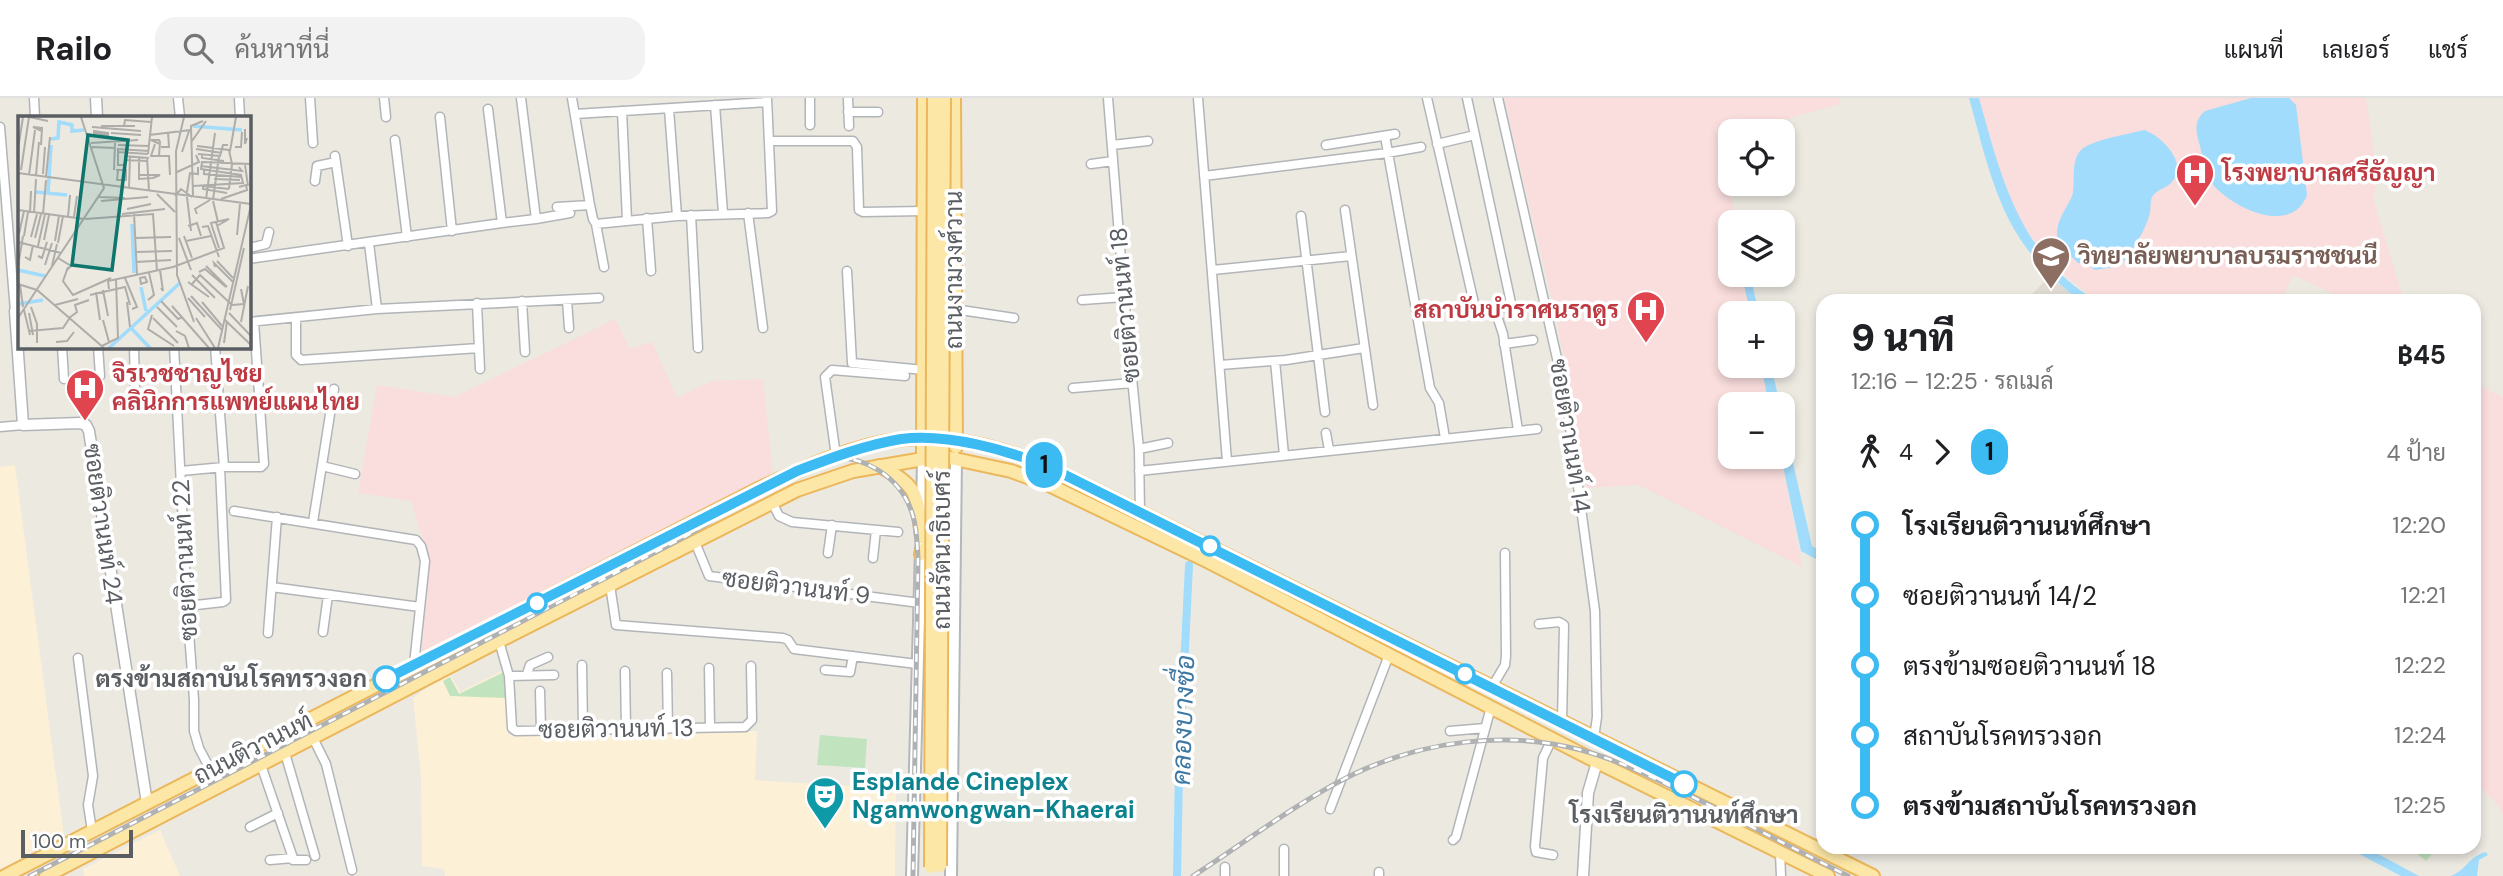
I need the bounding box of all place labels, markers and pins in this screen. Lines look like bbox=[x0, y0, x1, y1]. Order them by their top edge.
hospital icon: โรงพยาบาลศรีธัญญา bbox=[2174, 152, 2216, 207]
place label: โรงพยาบาลศรีธัญญา bbox=[2220, 157, 2436, 188]
school or university icon: วิทยาลัยพยาบาลบรมราชชนนี bbox=[2030, 235, 2072, 290]
place label: วิทยาลัยพยาบาลบรมราชชนนี bbox=[2077, 240, 2378, 271]
hospital icon: สถาบันบำราศนราดูร bbox=[1625, 289, 1667, 344]
place label: สถาบันบำราศนราดูร bbox=[1413, 294, 1619, 326]
place label: จิรเวชชาญไชย คลินิกการแพทย์แผนไทย bbox=[111, 358, 360, 417]
hospital icon: จิรเวชชาญไชย คลินิกการแพทย์แผนไทย bbox=[64, 367, 106, 422]
unlabelled marker bbox=[1200, 536, 1220, 556]
unlabelled marker bbox=[527, 593, 547, 613]
place label: ตรงข้ามสถาบันโรคทรวงอก bbox=[96, 663, 367, 694]
unlabelled marker bbox=[1455, 664, 1475, 684]
marker: ตรงข้ามสถาบันโรคทรวงอก bbox=[373, 666, 399, 692]
place label: Esplande Cineplex Ngamwongwan-Khaerai bbox=[852, 766, 1135, 825]
marker: โรงเรียนติวานนท์ศึกษา bbox=[1671, 771, 1697, 797]
theatre icon: Esplande Cineplex Ngamwongwan-Khaerai bbox=[804, 775, 846, 830]
place label: โรงเรียนติวานนท์ศึกษา bbox=[1567, 799, 1799, 830]

